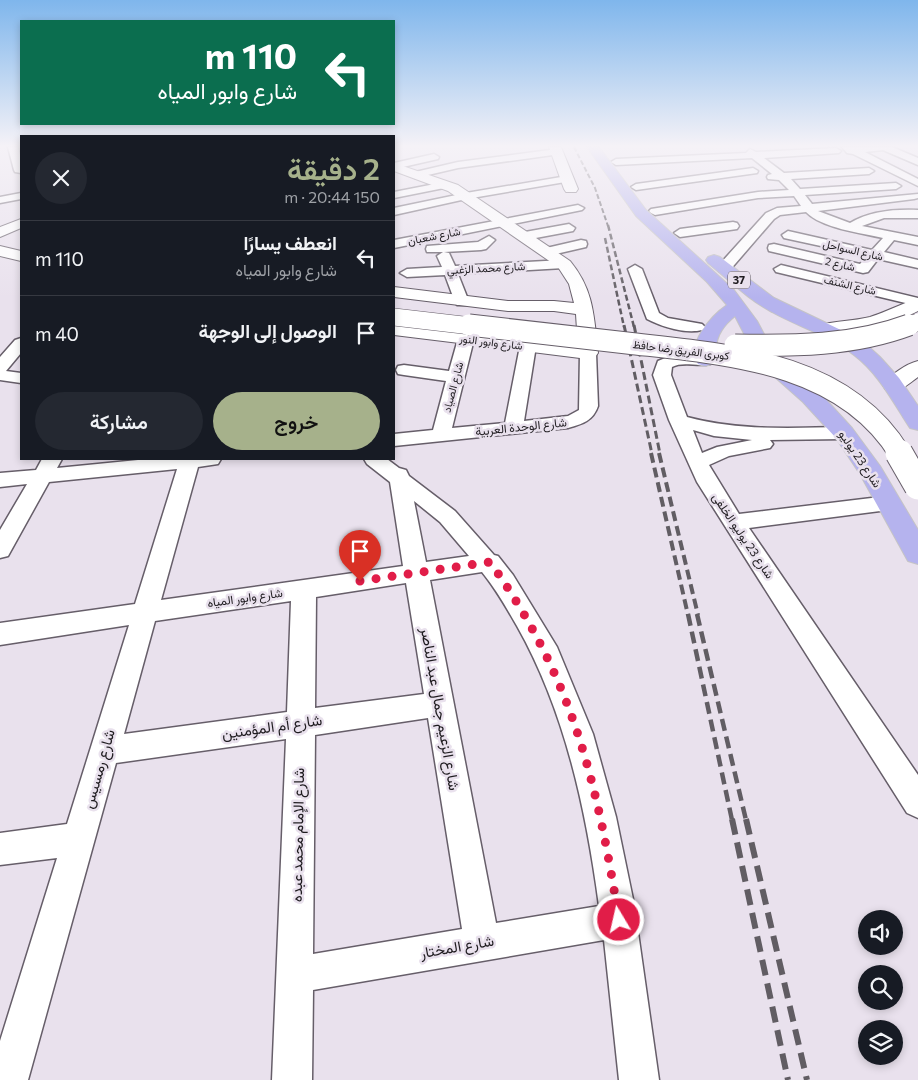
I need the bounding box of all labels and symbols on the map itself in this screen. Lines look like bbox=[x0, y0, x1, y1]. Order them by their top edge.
street label: شارع شعبان bbox=[406, 224, 462, 249]
street label: شارع السواحل bbox=[821, 236, 885, 265]
street label: شارع 2 bbox=[823, 254, 857, 275]
street label: شارع محمد الزغبي bbox=[446, 259, 526, 280]
road number: 37 bbox=[728, 272, 750, 288]
street label: شارع الشنف bbox=[822, 272, 878, 299]
street label: شارع وابور النور bbox=[457, 331, 524, 354]
street label: كوبرى الفريق رضا حافظ bbox=[632, 337, 730, 363]
street label: شارع الصياد bbox=[440, 360, 467, 414]
street label: شارع الوحدة العربية bbox=[474, 414, 568, 441]
street label: شارع 23 يوليو bbox=[834, 427, 885, 491]
street label: شارع 23 يوليو الخلفى bbox=[708, 490, 778, 583]
pin bbox=[339, 530, 381, 581]
street label: شارع وابور المياه bbox=[206, 585, 284, 612]
street label: شارع الزعيم جمال عبد الناصر bbox=[415, 625, 464, 792]
street label: شارع أم المؤمنين bbox=[220, 710, 324, 745]
street label: شارع رمسيس bbox=[78, 727, 121, 811]
street label: شارع الإمام محمد عبده bbox=[287, 767, 310, 902]
position arrow bbox=[592, 893, 644, 945]
street label: شارع المختار bbox=[418, 931, 496, 964]

